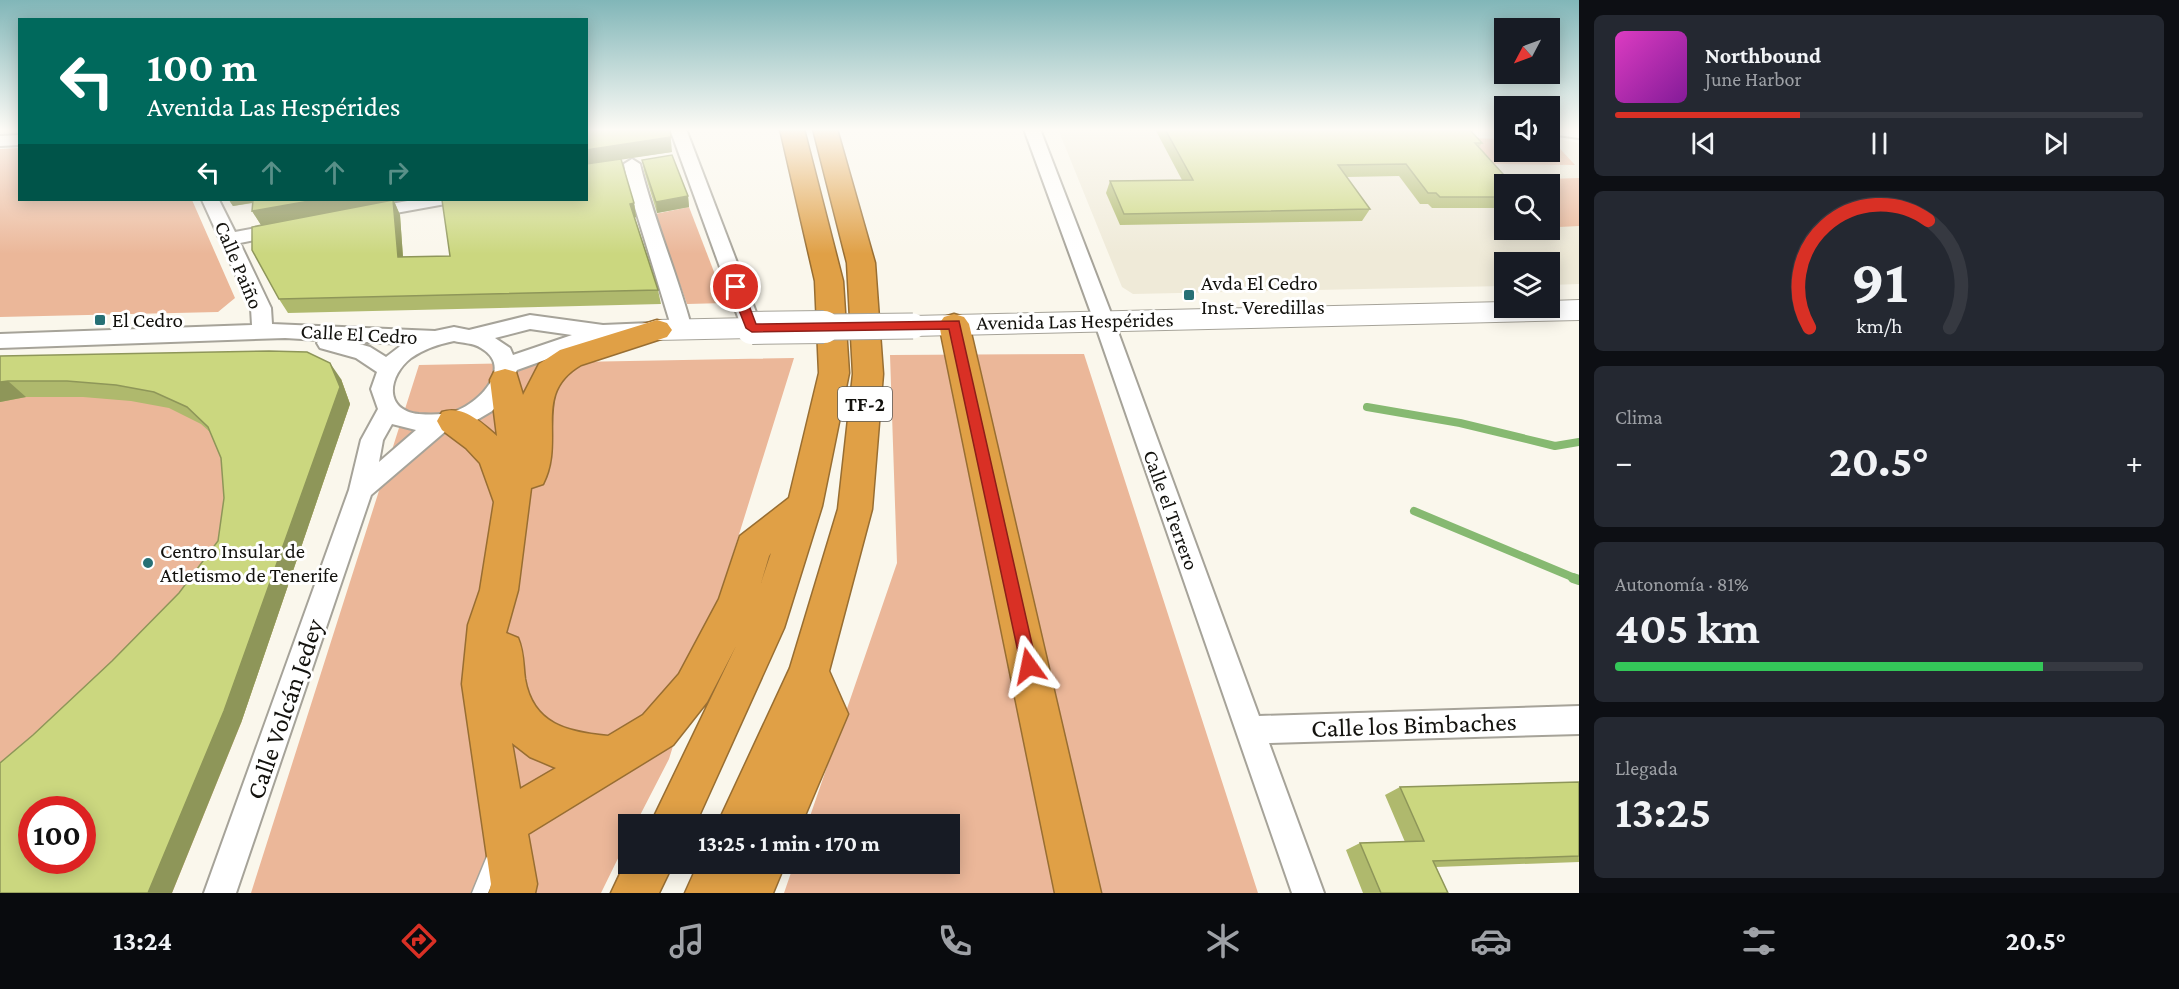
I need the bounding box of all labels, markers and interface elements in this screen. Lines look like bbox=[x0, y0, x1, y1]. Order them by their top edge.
north arrow bbox=[1494, 18, 1560, 84]
map controls bbox=[1494, 18, 1560, 318]
icon: left bbox=[48, 42, 126, 120]
text: 100 m bbox=[147, 43, 257, 90]
text: Northbound bbox=[1705, 43, 1821, 68]
text: June Harbor bbox=[1705, 68, 1802, 90]
text: Avenida Las Hespérides bbox=[147, 92, 400, 122]
button: sound bbox=[1494, 96, 1560, 162]
icon: previous bbox=[1687, 127, 1720, 160]
icon: pause bbox=[1863, 127, 1896, 160]
icon: next bbox=[2039, 127, 2072, 160]
icon: left bbox=[192, 156, 225, 189]
icon: ahead bbox=[255, 156, 288, 189]
icon: ahead bbox=[318, 156, 351, 189]
icon: right bbox=[381, 156, 414, 189]
button: search bbox=[1494, 174, 1560, 240]
street label: Calle Paiño bbox=[210, 217, 268, 313]
text: 91 bbox=[1850, 246, 1908, 315]
button: layers bbox=[1494, 252, 1560, 318]
pin bbox=[710, 261, 761, 312]
icon: arrive bbox=[719, 270, 752, 303]
place label: Avda El Cedro Inst. Veredillas bbox=[1201, 271, 1325, 319]
marker: Avda El Cedro Inst. Veredillas bbox=[1182, 288, 1196, 302]
street label: Avenida Las Hespérides bbox=[976, 307, 1174, 335]
place label: El Cedro bbox=[112, 308, 183, 332]
marker: El Cedro bbox=[93, 313, 107, 327]
text: km/h bbox=[1856, 314, 1903, 338]
street label: Calle El Cedro bbox=[300, 319, 418, 349]
road number: TF-2 bbox=[838, 387, 892, 421]
text: Clima bbox=[1615, 406, 1663, 428]
text: 20.5° bbox=[1829, 436, 1929, 486]
text: − bbox=[1615, 443, 1632, 480]
text: + bbox=[2126, 443, 2143, 480]
street label: Calle el Terrero bbox=[1138, 447, 1204, 573]
place label: Centro Insular de Atletismo de Tenerife bbox=[160, 539, 338, 587]
marker: Centro Insular de Atletismo de Tenerife bbox=[141, 556, 155, 570]
text: Autonomía · 81% bbox=[1615, 573, 1749, 595]
text: 405 km bbox=[1615, 603, 1760, 653]
street label: Calle Volcán Jedey bbox=[241, 614, 330, 803]
position arrow bbox=[997, 634, 1061, 698]
street label: Calle los Bimbaches bbox=[1311, 707, 1517, 743]
text: Llegada bbox=[1615, 757, 1678, 779]
text: 13:25 bbox=[1615, 787, 1711, 837]
speed limit sign: 100 bbox=[18, 796, 96, 874]
text: 13:25 · 1 min · 170 m bbox=[698, 831, 880, 856]
icon: directions bbox=[398, 920, 440, 962]
icon: music bbox=[666, 920, 708, 962]
icon: phone bbox=[934, 920, 976, 962]
icon: climate bbox=[1202, 920, 1244, 962]
icon: car bbox=[1470, 920, 1512, 962]
icon: filters bbox=[1738, 920, 1780, 962]
text: 13:24 bbox=[113, 926, 172, 956]
text: 20.5° bbox=[2006, 926, 2066, 956]

